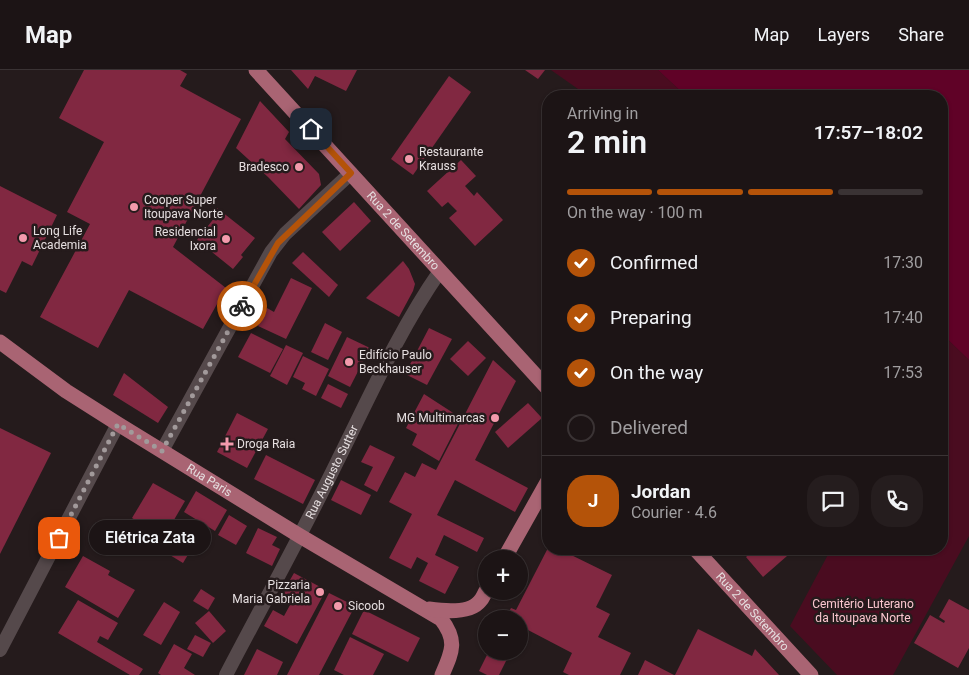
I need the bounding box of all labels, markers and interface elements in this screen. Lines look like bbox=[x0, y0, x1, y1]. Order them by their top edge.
text: Map bbox=[25, 21, 72, 49]
text: Map bbox=[754, 24, 789, 45]
text: Layers bbox=[817, 24, 870, 45]
text: Share bbox=[898, 24, 944, 45]
text: Arriving in bbox=[567, 104, 638, 123]
pin bbox=[290, 108, 332, 150]
icon: home bbox=[297, 115, 325, 143]
text: 17:57–18:02 bbox=[814, 121, 923, 144]
text: 2 min bbox=[567, 123, 647, 161]
place label: Restaurante Krauss bbox=[419, 145, 483, 173]
marker: Restaurante Krauss bbox=[403, 153, 415, 165]
place label: Bradesco bbox=[239, 160, 289, 174]
marker: Bradesco bbox=[293, 161, 305, 173]
street label: Rua 2 de Setembro bbox=[364, 189, 443, 273]
place label: Cooper Super Itoupava Norte bbox=[144, 193, 223, 221]
marker: Cooper Super Itoupava Norte bbox=[128, 201, 140, 213]
text: On the way · 100 m bbox=[567, 203, 703, 222]
place label: Long Life Academia bbox=[33, 224, 87, 252]
place label: Residencial Ixora bbox=[155, 225, 216, 253]
marker: Long Life Academia bbox=[17, 232, 29, 244]
marker: Residencial Ixora bbox=[220, 233, 232, 245]
icon: check bbox=[567, 249, 595, 277]
text: Confirmed bbox=[610, 251, 698, 274]
text: 17:30 bbox=[883, 253, 923, 272]
courier bbox=[217, 281, 267, 331]
icon: bike bbox=[228, 292, 256, 320]
icon: check bbox=[567, 304, 595, 332]
text: Preparing bbox=[610, 306, 692, 329]
text: 17:40 bbox=[883, 308, 923, 327]
place label: Edifício Paulo Beckhauser bbox=[359, 348, 432, 376]
marker: Edifício Paulo Beckhauser bbox=[343, 356, 355, 368]
icon: check bbox=[567, 359, 595, 387]
text: On the way bbox=[610, 361, 703, 384]
text: 17:53 bbox=[883, 363, 923, 382]
place label: MG Multimarcas bbox=[397, 411, 485, 425]
marker: MG Multimarcas bbox=[489, 412, 501, 424]
text: Delivered bbox=[610, 416, 688, 439]
street label: Rua Augusto Sutter bbox=[303, 423, 361, 521]
place label: Droga Raia bbox=[237, 437, 295, 451]
marker: Droga Raia bbox=[221, 438, 233, 450]
street label: Rua Paris bbox=[184, 461, 235, 499]
button: chat bbox=[807, 475, 859, 527]
button: phone bbox=[871, 475, 923, 527]
text: Jordan bbox=[631, 480, 691, 503]
text: J bbox=[588, 489, 598, 512]
text: Courier · 4.6 bbox=[631, 503, 717, 522]
pin bbox=[38, 517, 80, 559]
callout: Elétrica Zata bbox=[89, 520, 212, 556]
icon: bag bbox=[45, 524, 73, 552]
text: Elétrica Zata bbox=[105, 528, 195, 547]
map controls bbox=[478, 550, 528, 660]
button: + bbox=[478, 550, 528, 600]
street label: Rua 2 de Setembro bbox=[713, 570, 792, 654]
place label: Pizzaria Maria Gabriela bbox=[232, 578, 310, 606]
marker: Pizzaria Maria Gabriela bbox=[314, 586, 326, 598]
park label: Cemitério Luterano da Itoupava Norte bbox=[812, 597, 914, 625]
place label: Sicoob bbox=[348, 599, 385, 613]
marker: Sicoob bbox=[332, 600, 344, 612]
button: − bbox=[478, 610, 528, 660]

